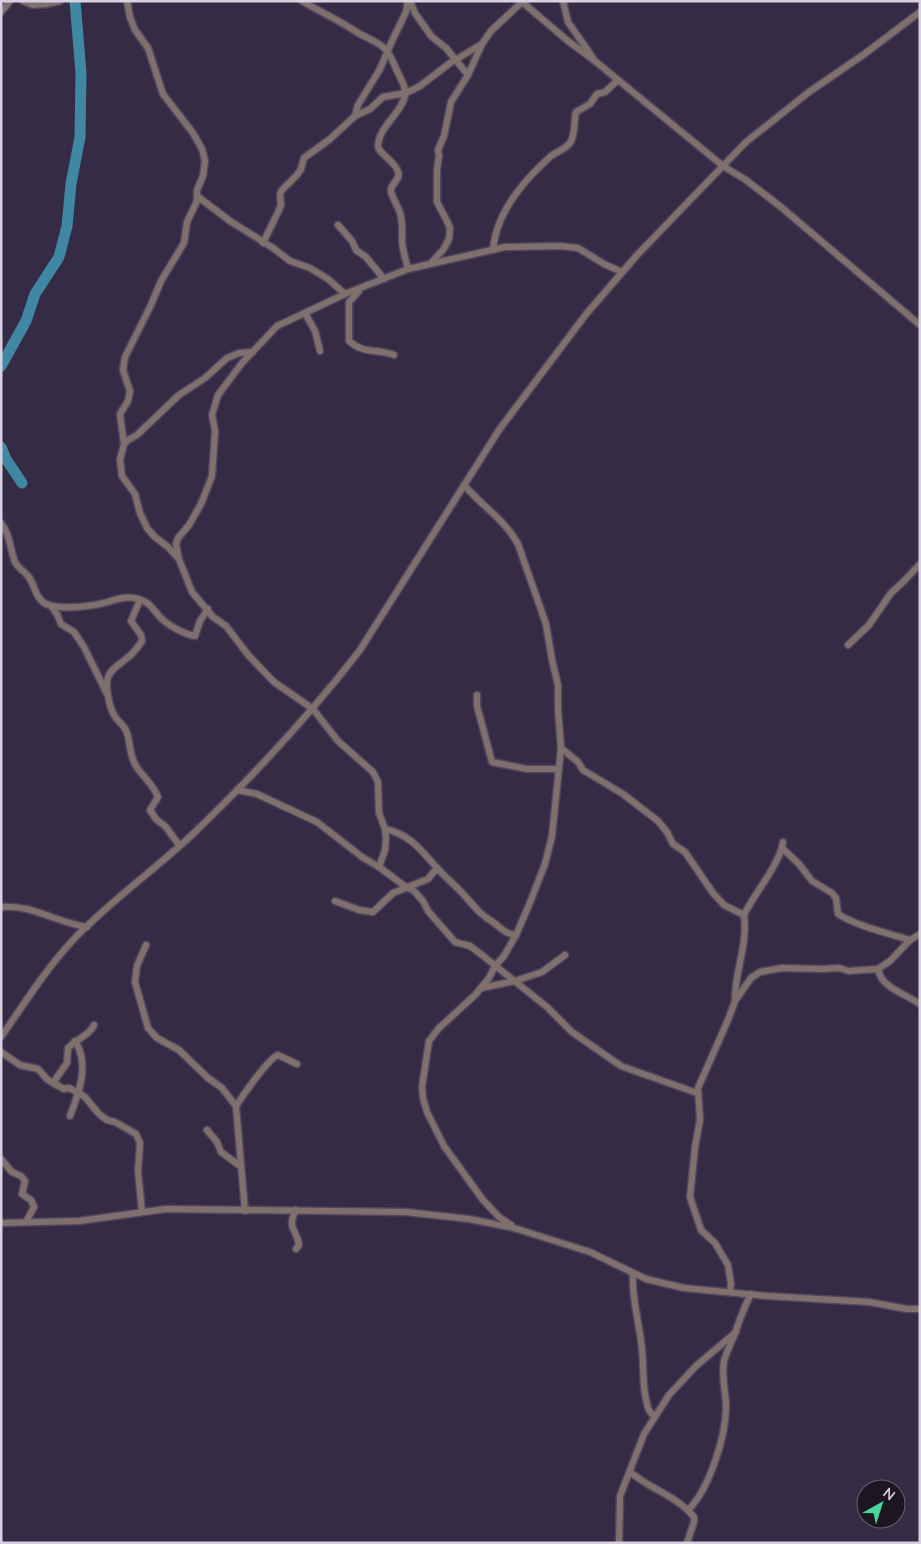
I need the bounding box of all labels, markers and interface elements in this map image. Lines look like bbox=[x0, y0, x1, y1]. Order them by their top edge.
north arrow bbox=[856, 1479, 906, 1529]
text: N bbox=[879, 1484, 899, 1505]

